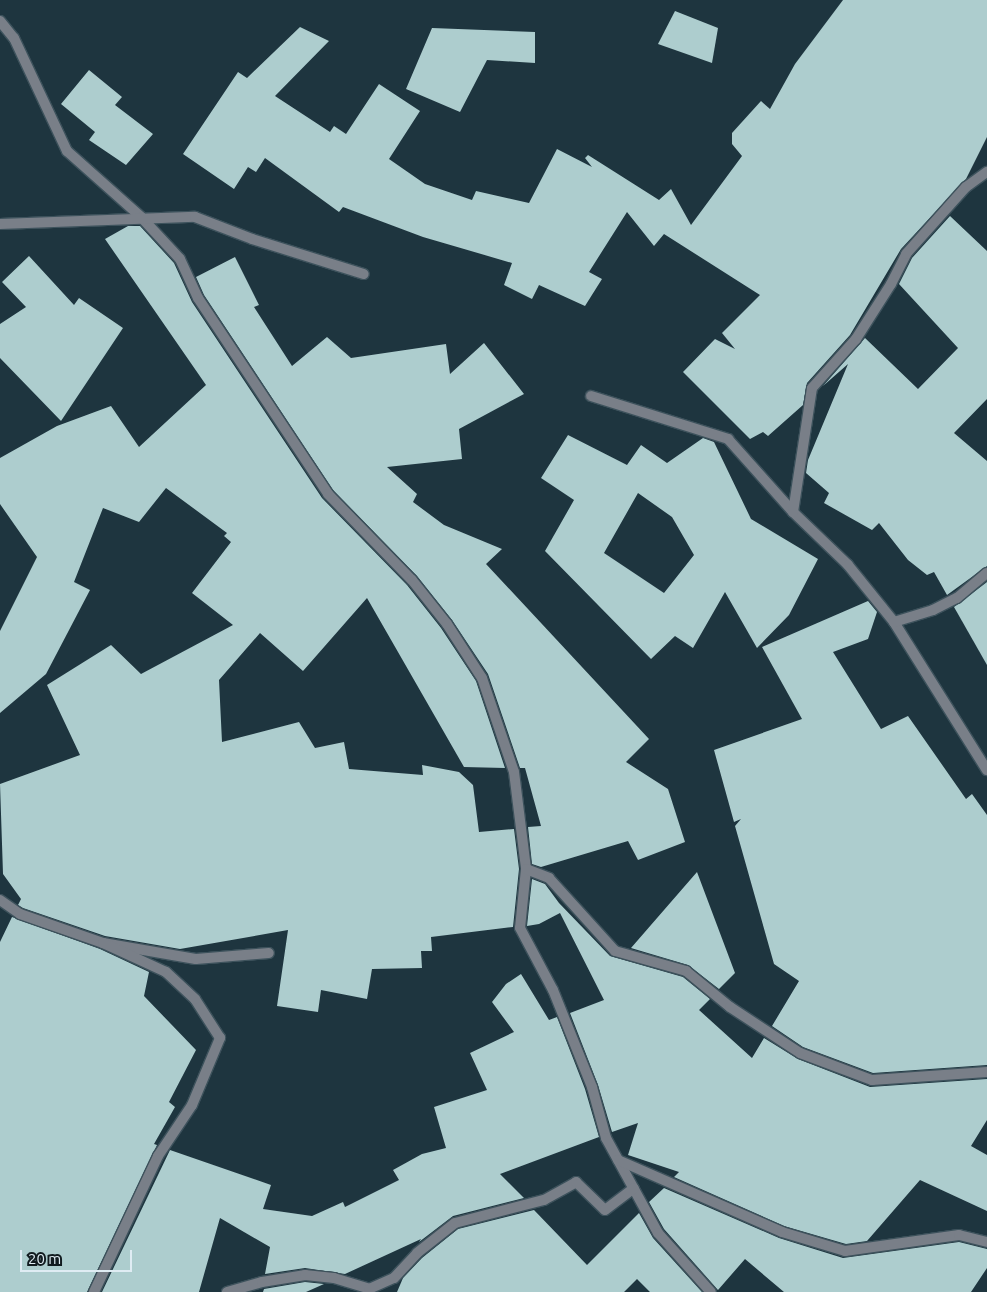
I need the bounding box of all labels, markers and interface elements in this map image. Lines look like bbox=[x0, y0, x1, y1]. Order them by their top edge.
scale bar bbox=[22, 1240, 135, 1272]
text: 20 m bbox=[28, 1250, 61, 1267]

